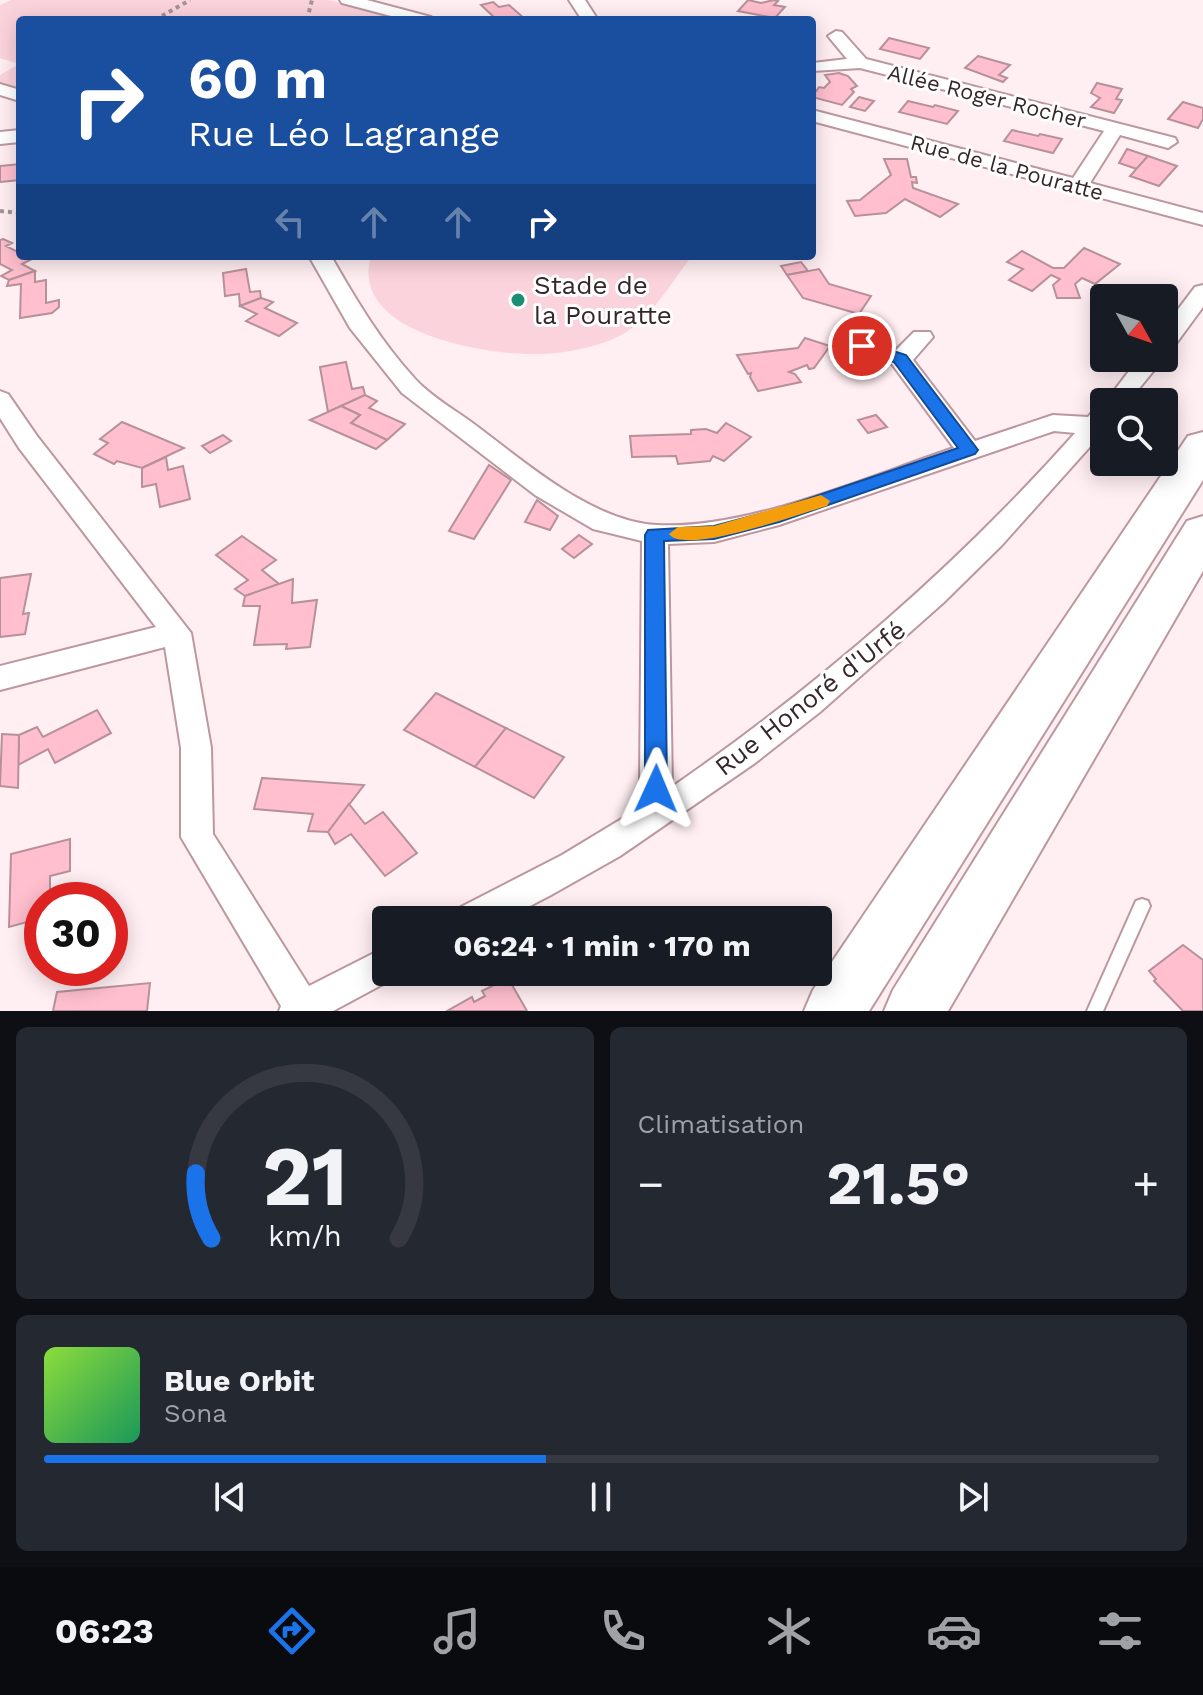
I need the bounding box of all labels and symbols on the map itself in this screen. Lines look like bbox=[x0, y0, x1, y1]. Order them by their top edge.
street label: Allée Roger Rocher bbox=[885, 60, 1089, 133]
street label: Rue de la Pouratte bbox=[908, 130, 1106, 205]
place label: Stade de la Pouratte bbox=[534, 270, 672, 330]
north arrow bbox=[1090, 284, 1178, 372]
marker: Stade de la Pouratte bbox=[509, 291, 527, 309]
pin bbox=[828, 312, 896, 380]
street label: Rue Honoré d'Urfé bbox=[709, 614, 911, 782]
position arrow bbox=[614, 747, 698, 831]
speed limit sign: 30 bbox=[24, 882, 128, 986]

